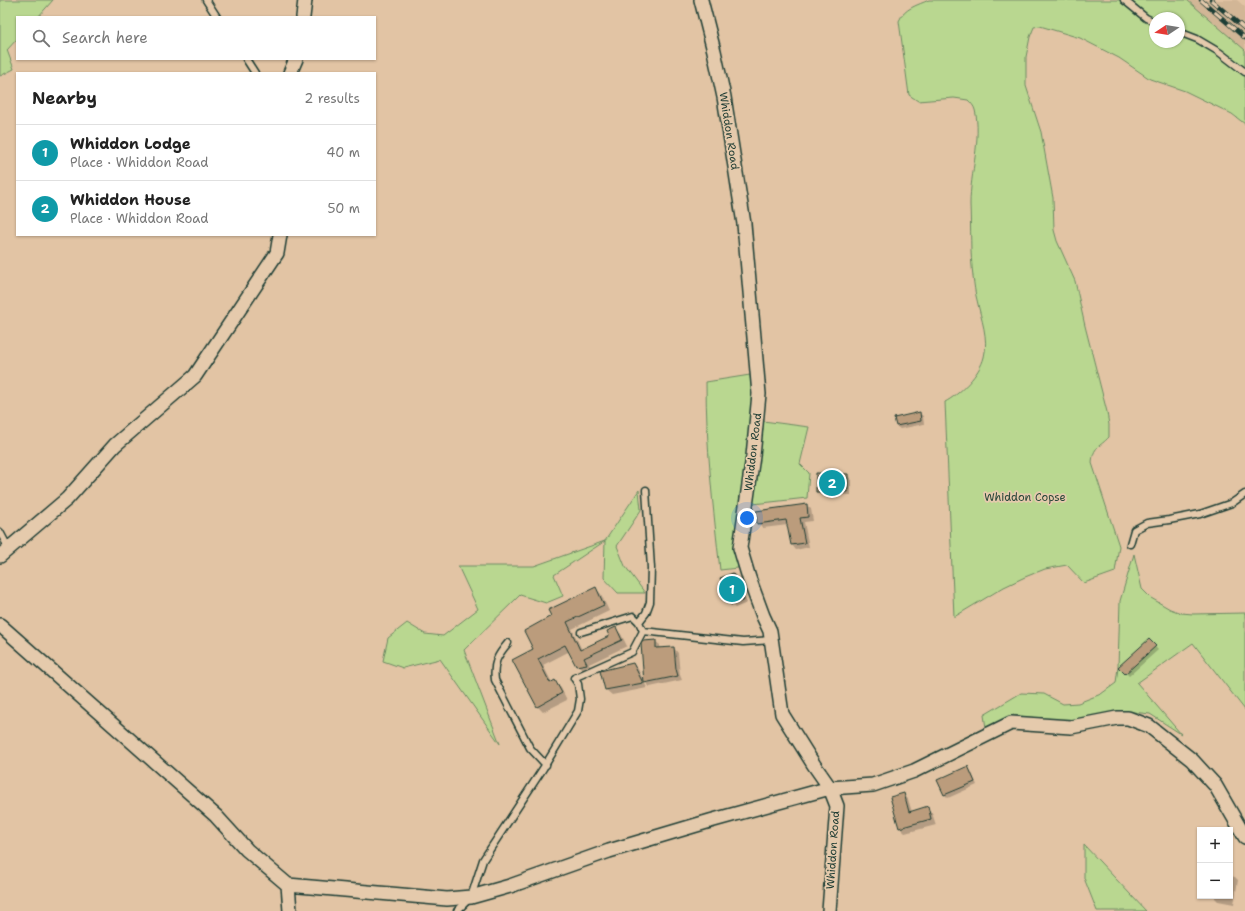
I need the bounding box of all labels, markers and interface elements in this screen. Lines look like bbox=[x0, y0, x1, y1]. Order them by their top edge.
north arrow bbox=[1149, 12, 1185, 48]
search box bbox=[16, 16, 376, 60]
icon: search bbox=[30, 27, 52, 49]
text: Search here bbox=[62, 28, 148, 48]
text: Nearby bbox=[32, 87, 97, 109]
text: 2 results bbox=[304, 90, 360, 107]
street label: Whiddon Road bbox=[715, 91, 743, 171]
text: Whiddon Lodge bbox=[70, 134, 191, 154]
text: 1 bbox=[42, 144, 48, 161]
text: 40 m bbox=[326, 144, 360, 161]
text: Place · Whiddon Road bbox=[70, 154, 208, 171]
text: Whiddon House bbox=[70, 190, 191, 210]
text: 2 bbox=[40, 200, 50, 217]
text: 50 m bbox=[327, 200, 360, 217]
text: Place · Whiddon Road bbox=[70, 210, 208, 227]
street label: Whiddon Road bbox=[741, 412, 765, 492]
pin: 2 bbox=[819, 468, 845, 498]
park label: Whiddon Copse bbox=[984, 490, 1066, 505]
your location bbox=[737, 508, 757, 528]
pin: 1 bbox=[719, 574, 745, 604]
street label: Whiddon Road bbox=[823, 810, 843, 890]
map controls bbox=[1197, 827, 1233, 899]
button: + bbox=[1197, 827, 1233, 863]
button: − bbox=[1197, 863, 1233, 899]

